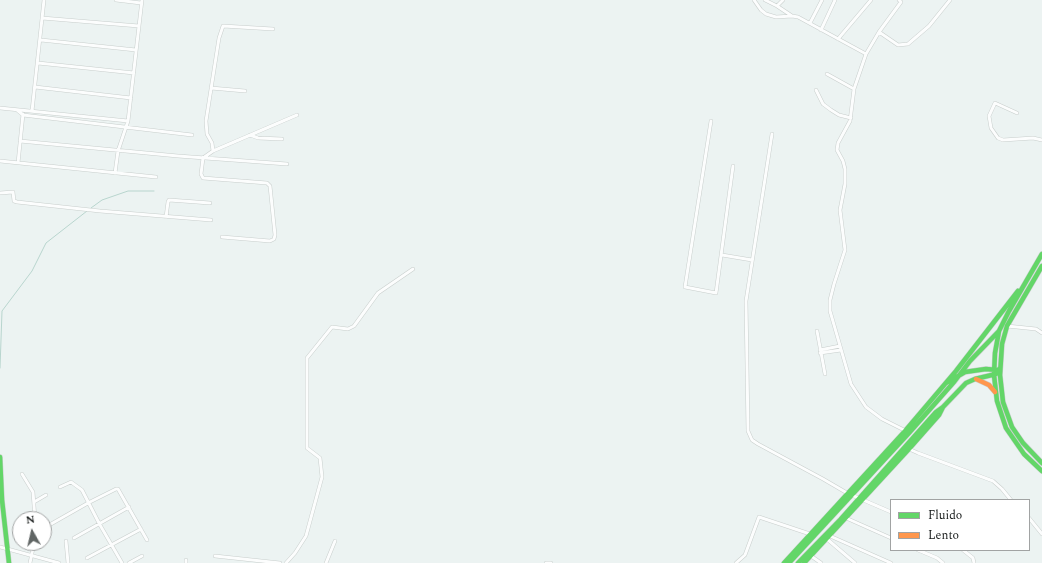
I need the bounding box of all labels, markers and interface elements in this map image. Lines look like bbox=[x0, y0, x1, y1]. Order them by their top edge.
legend bbox=[890, 499, 1030, 551]
text: Fluido bbox=[928, 506, 962, 525]
north arrow bbox=[12, 511, 52, 551]
text: N bbox=[25, 511, 36, 529]
text: Lento bbox=[928, 526, 959, 545]

